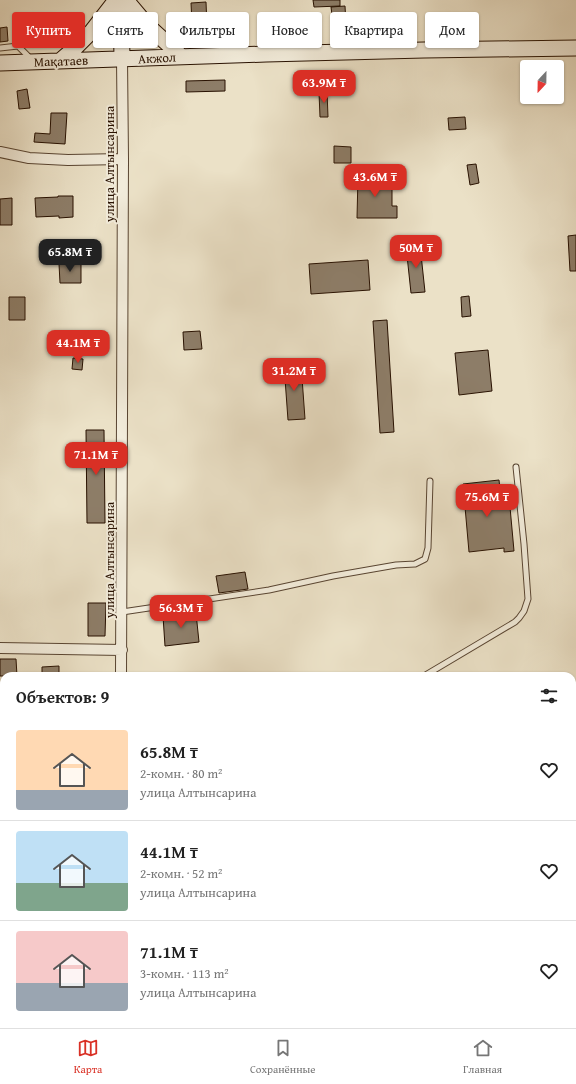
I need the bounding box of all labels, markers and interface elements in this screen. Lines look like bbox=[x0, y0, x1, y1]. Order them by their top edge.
chip: Купить bbox=[12, 12, 85, 48]
chip: Снять bbox=[93, 12, 158, 48]
chip: Фильтры bbox=[166, 12, 249, 48]
chip: Новое bbox=[257, 12, 322, 48]
chip: Квартира bbox=[330, 12, 417, 48]
chip: Дом bbox=[425, 12, 479, 48]
street label: Акжол bbox=[138, 48, 176, 68]
street label: Мақатаев bbox=[33, 51, 89, 71]
north arrow bbox=[520, 60, 564, 104]
map controls bbox=[520, 60, 564, 104]
pin: 63.9M ₸ bbox=[287, 70, 361, 104]
text: 63.9M ₸ bbox=[302, 73, 346, 92]
street label: улица Алтынсарина bbox=[100, 105, 119, 223]
pin: 43.6M ₸ bbox=[338, 164, 412, 198]
text: 43.6M ₸ bbox=[353, 167, 397, 186]
pin: 50M ₸ bbox=[388, 235, 444, 269]
text: 50M ₸ bbox=[399, 238, 433, 257]
pin: 65.8M ₸ bbox=[33, 239, 107, 273]
text: 65.8M ₸ bbox=[48, 242, 92, 261]
pin: 44.1M ₸ bbox=[41, 330, 115, 364]
text: 44.1M ₸ bbox=[56, 333, 100, 352]
pin: 31.2M ₸ bbox=[257, 358, 331, 392]
text: 31.2M ₸ bbox=[272, 361, 316, 380]
pin: 71.1M ₸ bbox=[59, 442, 133, 476]
text: 71.1M ₸ bbox=[74, 445, 118, 464]
pin: 75.6M ₸ bbox=[450, 484, 524, 518]
text: 75.6M ₸ bbox=[465, 487, 509, 506]
street label: улица Алтынсарина bbox=[100, 501, 119, 619]
pin: 56.3M ₸ bbox=[144, 595, 218, 629]
text: 56.3M ₸ bbox=[159, 598, 203, 617]
text: Объектов: 9 bbox=[16, 684, 109, 709]
icon: filters bbox=[538, 685, 560, 707]
text: 65.8M ₸ bbox=[140, 739, 198, 764]
icon: home bbox=[48, 746, 96, 794]
icon: heart bbox=[538, 759, 560, 781]
text: 2-комн. · 80 m² bbox=[140, 764, 222, 783]
text: улица Алтынсарина bbox=[140, 783, 256, 802]
text: 44.1M ₸ bbox=[140, 839, 198, 864]
icon: home bbox=[48, 847, 96, 895]
icon: heart bbox=[538, 860, 560, 882]
text: 2-комн. · 52 m² bbox=[140, 864, 222, 883]
text: улица Алтынсарина bbox=[140, 883, 256, 902]
text: 71.1M ₸ bbox=[140, 939, 198, 964]
icon: home bbox=[48, 947, 96, 995]
icon: heart bbox=[538, 960, 560, 982]
text: 3-комн. · 113 m² bbox=[140, 964, 229, 983]
text: улица Алтынсарина bbox=[140, 983, 256, 1002]
tab: Карта bbox=[74, 1037, 102, 1077]
tab: Сохранённые bbox=[250, 1037, 315, 1077]
tab: Главная bbox=[463, 1037, 502, 1077]

